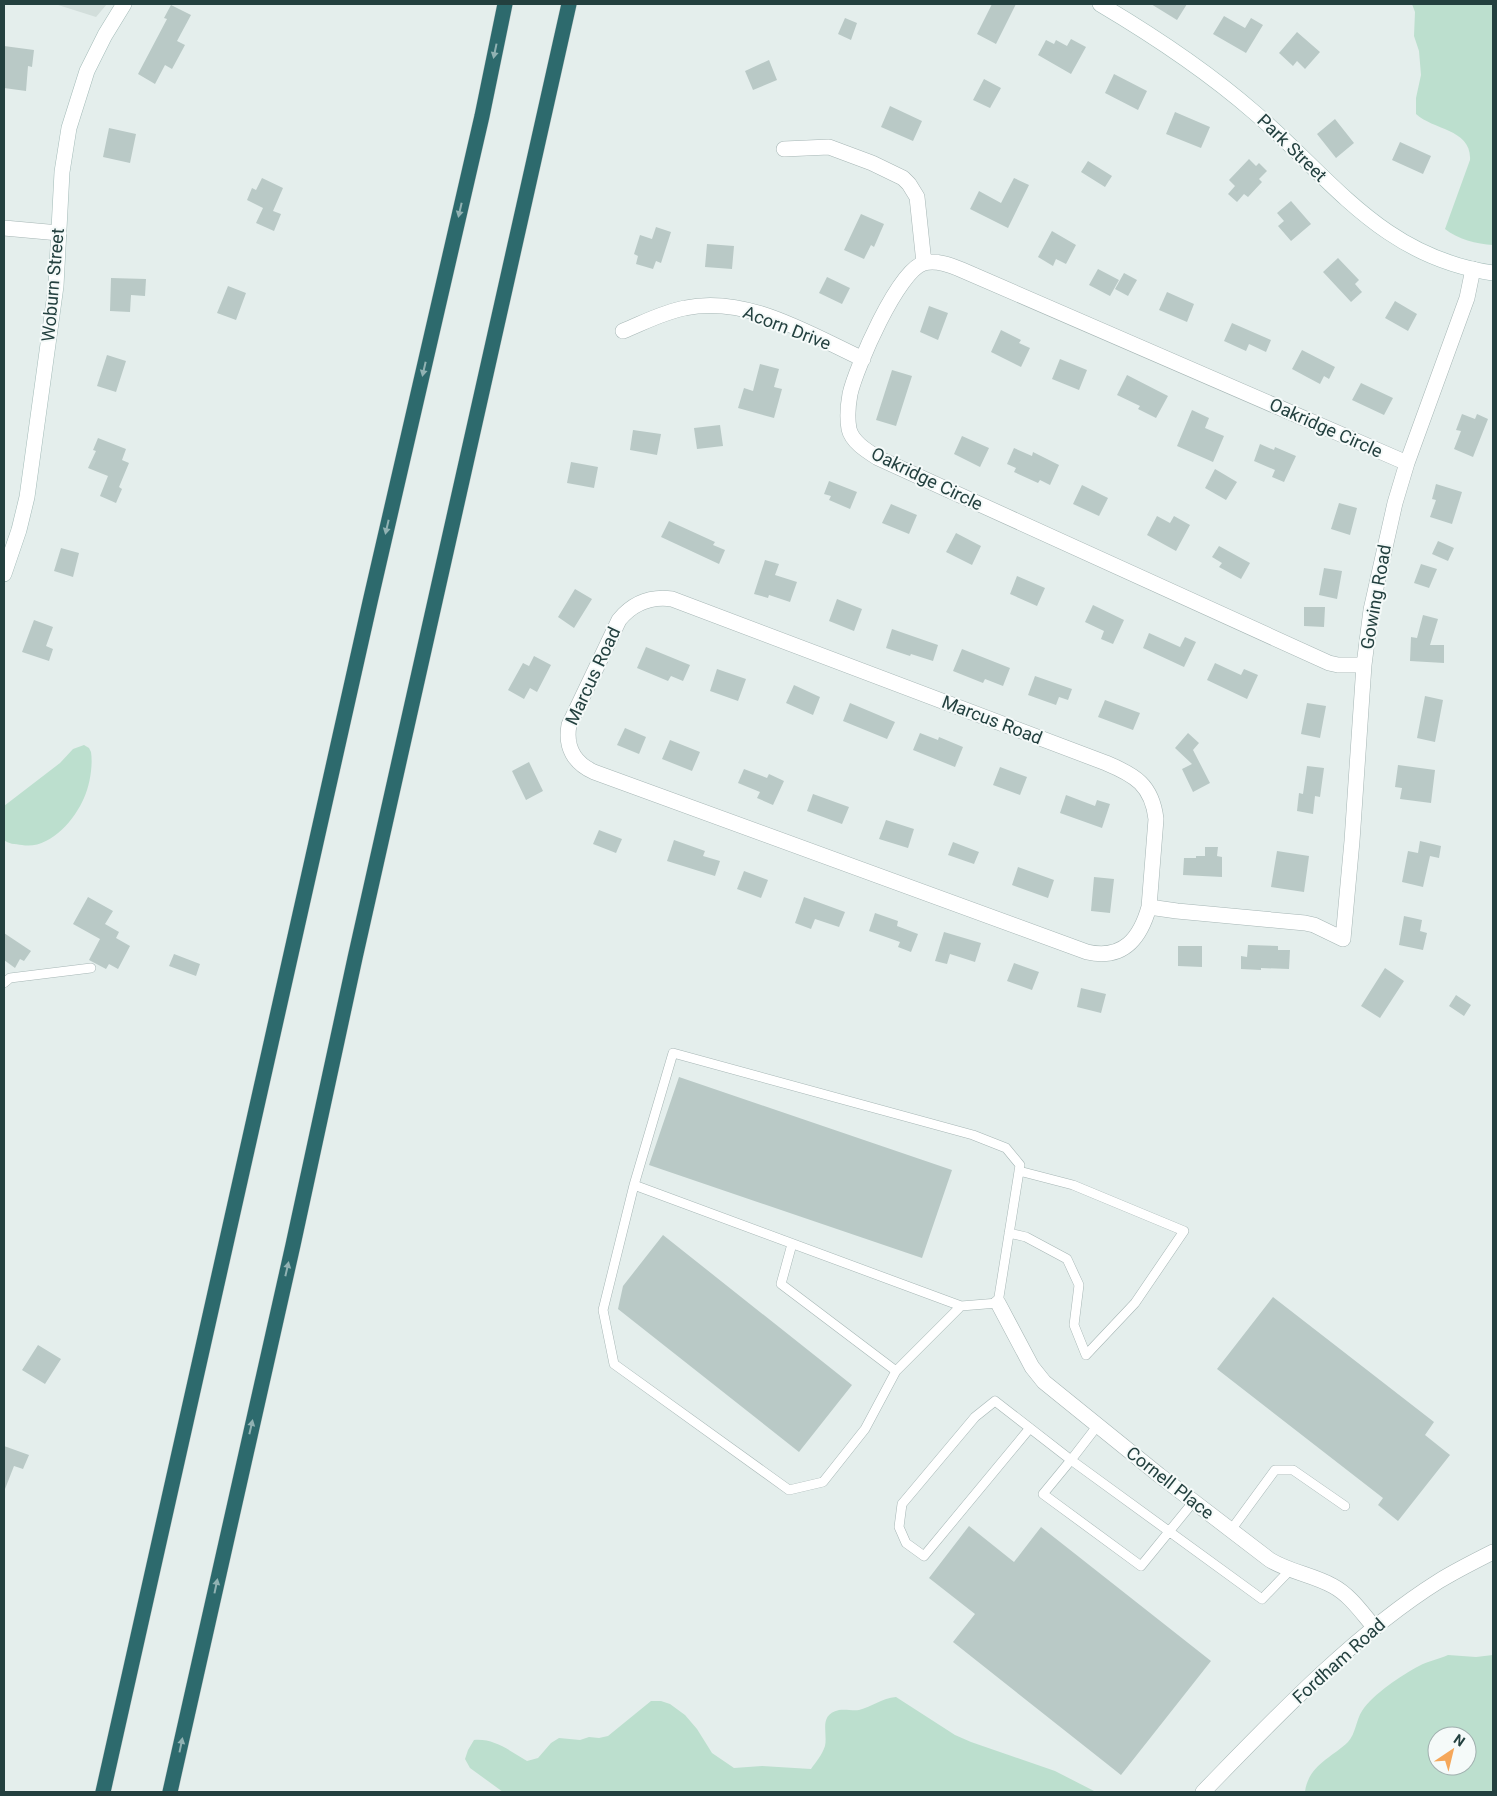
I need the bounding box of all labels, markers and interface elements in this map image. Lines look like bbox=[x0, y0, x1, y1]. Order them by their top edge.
one-way arrow bbox=[491, 44, 499, 59]
street label: Park Street bbox=[1253, 109, 1331, 186]
one-way arrow bbox=[456, 203, 464, 218]
street label: Woburn Street bbox=[37, 227, 68, 343]
street label: Acorn Drive bbox=[740, 301, 834, 354]
one-way arrow bbox=[420, 361, 428, 376]
street label: Oakridge Circle bbox=[1266, 393, 1386, 462]
street label: Oakridge Circle bbox=[868, 442, 986, 515]
one-way arrow bbox=[383, 519, 391, 535]
street label: Gowing Road bbox=[1356, 543, 1395, 651]
street label: Marcus Road bbox=[561, 623, 624, 728]
street label: Marcus Road bbox=[939, 691, 1045, 748]
one-way arrow bbox=[283, 1261, 291, 1276]
one-way arrow bbox=[247, 1420, 255, 1435]
street label: Cornell Place bbox=[1122, 1442, 1218, 1523]
one-way arrow bbox=[212, 1578, 220, 1594]
street label: Fordham Road bbox=[1288, 1614, 1389, 1708]
north arrow bbox=[1427, 1726, 1477, 1776]
text: N bbox=[1451, 1731, 1468, 1750]
one-way arrow bbox=[177, 1736, 185, 1752]

